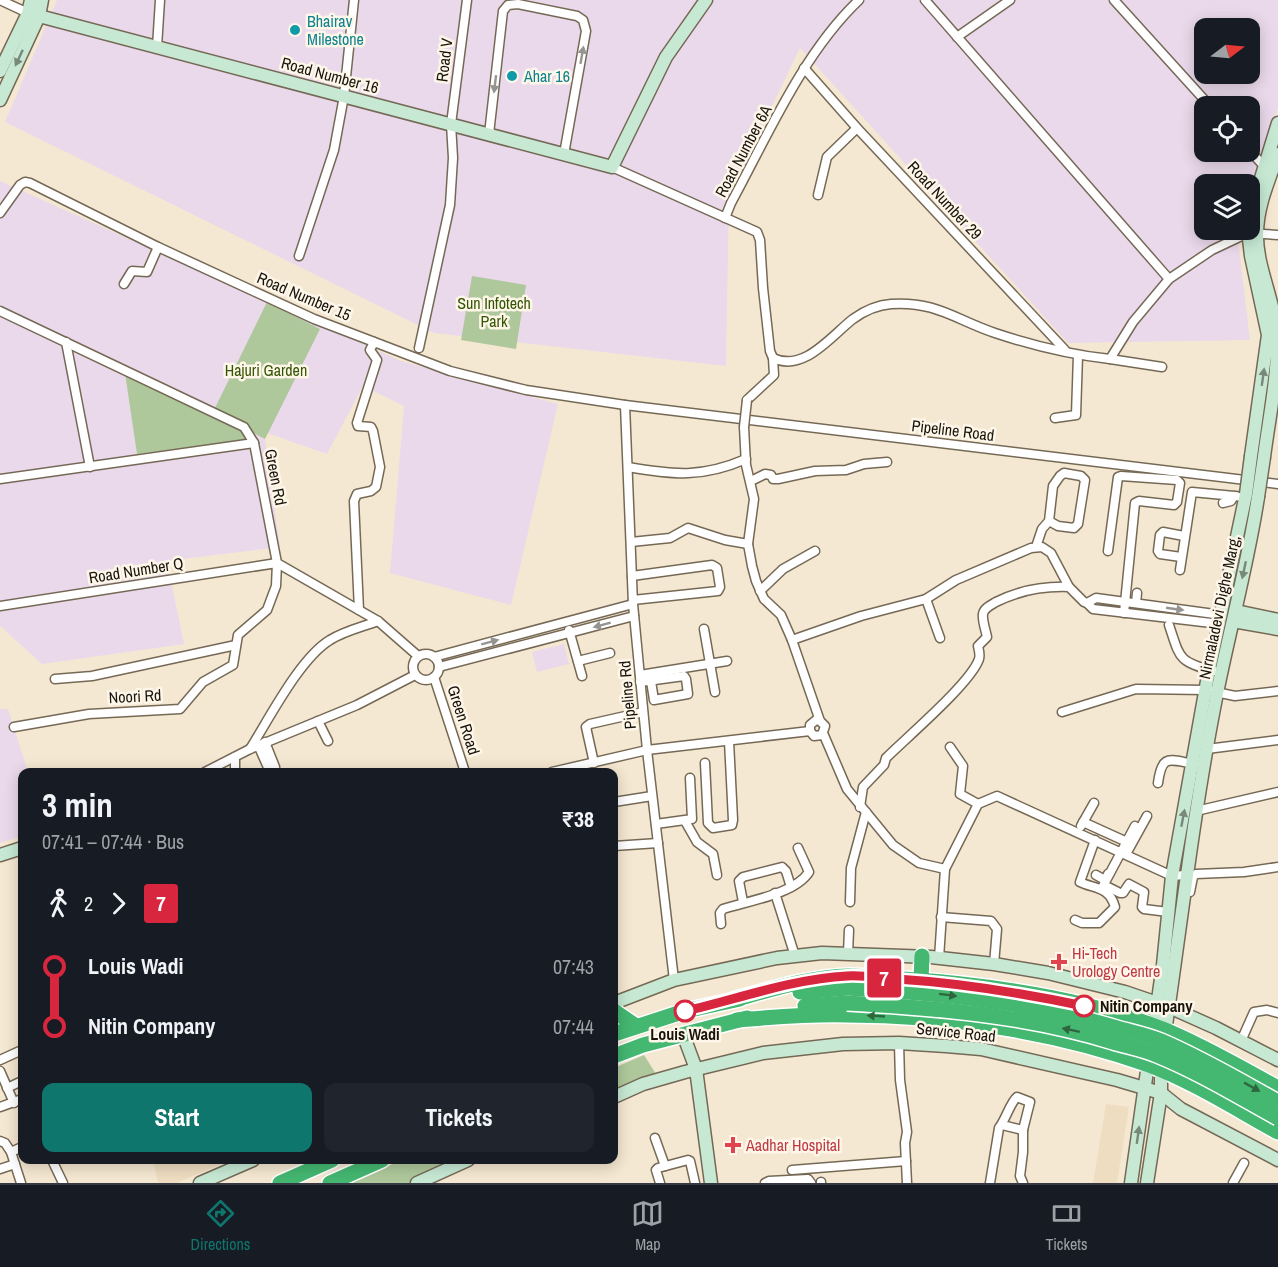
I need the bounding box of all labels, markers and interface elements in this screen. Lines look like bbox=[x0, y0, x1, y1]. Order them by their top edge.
place label: Bhairav Milestone bbox=[307, 10, 364, 50]
north arrow bbox=[1194, 18, 1260, 84]
map controls bbox=[1194, 18, 1260, 240]
marker: Bhairav Milestone bbox=[288, 23, 302, 37]
street label: Road V bbox=[430, 37, 458, 83]
one-way arrow bbox=[577, 46, 586, 65]
one-way arrow bbox=[15, 49, 24, 66]
street label: Road Number 16 bbox=[279, 51, 381, 99]
place label: Ahar 16 bbox=[523, 65, 570, 87]
marker: Ahar 16 bbox=[505, 69, 519, 83]
one-way arrow bbox=[490, 74, 500, 93]
button: locate bbox=[1194, 96, 1260, 162]
street label: Road Number 6A bbox=[709, 101, 777, 201]
street label: Road Number 29 bbox=[903, 156, 987, 244]
button: layers bbox=[1194, 174, 1260, 240]
street label: Road Number 15 bbox=[254, 266, 354, 326]
park label: Sun Infotech Park bbox=[457, 292, 531, 332]
park label: Hajuri Garden bbox=[225, 359, 307, 381]
one-way arrow bbox=[1258, 368, 1267, 387]
street label: Pipeline Road bbox=[910, 414, 996, 446]
street label: Green Rd bbox=[260, 447, 292, 507]
street label: Nirmaladevi Dighe Marg, bbox=[1193, 533, 1245, 681]
street label: Road Number Q bbox=[87, 552, 185, 588]
one-way arrow bbox=[1239, 561, 1248, 580]
one-way arrow bbox=[1166, 604, 1185, 613]
one-way arrow bbox=[593, 620, 611, 630]
one-way arrow bbox=[481, 636, 500, 646]
street label: Pipeline Rd bbox=[613, 660, 641, 730]
street label: Green Road bbox=[442, 683, 486, 757]
street label: Noori Rd bbox=[108, 684, 162, 708]
text: 3 min bbox=[42, 783, 113, 827]
text: ₹38 bbox=[561, 804, 594, 834]
one-way arrow bbox=[1179, 809, 1188, 828]
text: 07:41 – 07:44 · Bus bbox=[42, 828, 184, 855]
icon: walk bbox=[42, 887, 75, 920]
icon: forward bbox=[102, 887, 135, 920]
text: 7 bbox=[156, 889, 166, 918]
text: 2 bbox=[84, 890, 93, 917]
place label: Hi-Tech Urology Centre bbox=[1072, 942, 1160, 982]
text: Louis Wadi bbox=[88, 951, 184, 981]
text: 07:43 bbox=[553, 953, 594, 980]
marker: Hi-Tech Urology Centre bbox=[1050, 953, 1068, 971]
line badge: 7 bbox=[864, 958, 904, 998]
text: 7 bbox=[879, 964, 889, 993]
one-way arrow bbox=[938, 990, 957, 999]
marker: Nitin Company bbox=[1073, 995, 1095, 1017]
place label: Nitin Company bbox=[1100, 995, 1193, 1017]
marker: Louis Wadi bbox=[674, 1000, 696, 1022]
text: Nitin Company bbox=[88, 1011, 215, 1041]
one-way arrow bbox=[867, 1012, 886, 1021]
text: 07:44 bbox=[553, 1013, 594, 1040]
street label: Service Road bbox=[915, 1017, 997, 1047]
place label: Louis Wadi bbox=[650, 1023, 720, 1045]
one-way arrow bbox=[1061, 1025, 1080, 1035]
one-way arrow bbox=[1244, 1082, 1260, 1093]
button: Start bbox=[42, 1083, 312, 1152]
button: Tickets bbox=[324, 1083, 594, 1152]
one-way arrow bbox=[1133, 1126, 1142, 1145]
place label: Aadhar Hospital bbox=[745, 1134, 840, 1156]
marker: Aadhar Hospital bbox=[724, 1136, 742, 1154]
tab: Directions bbox=[191, 1197, 250, 1255]
tab: Map bbox=[631, 1197, 664, 1255]
tab: Tickets bbox=[1045, 1197, 1087, 1255]

